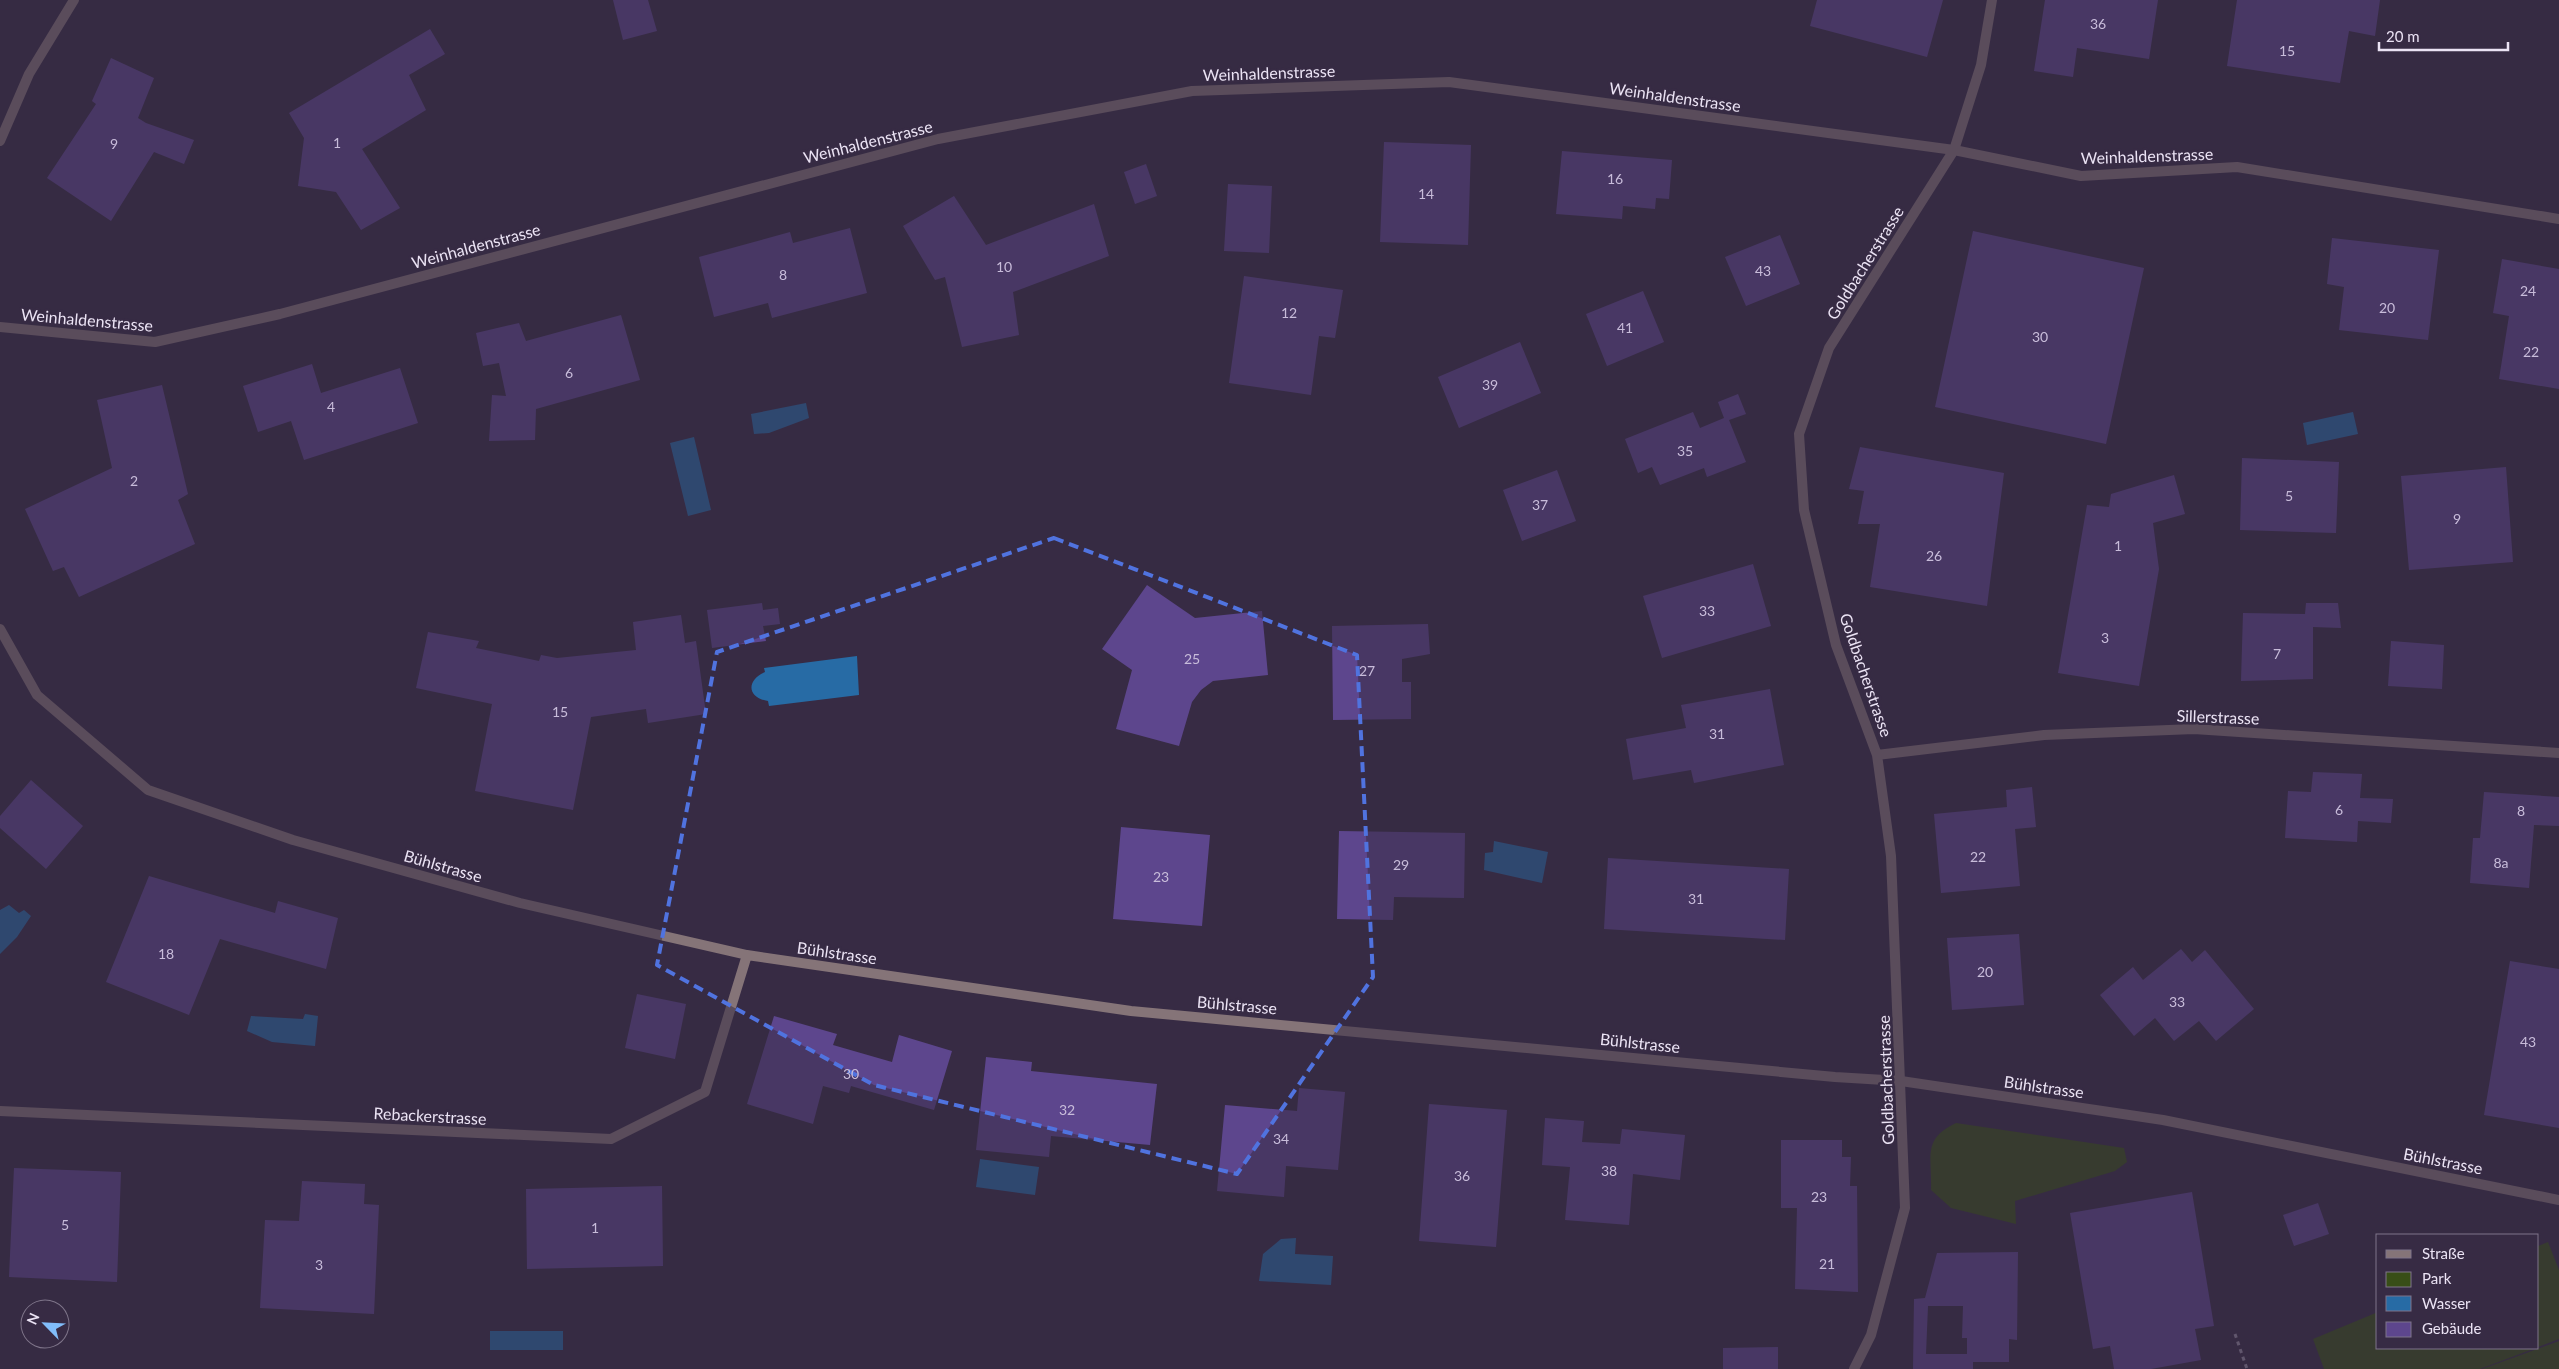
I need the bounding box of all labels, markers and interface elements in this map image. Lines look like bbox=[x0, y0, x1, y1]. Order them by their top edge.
house number: 36 bbox=[2090, 15, 2106, 32]
scale bar bbox=[2379, 20, 2508, 52]
text: 20 m bbox=[2386, 27, 2420, 45]
house number: 15 bbox=[2279, 42, 2295, 59]
street label: Weinhaldenstrasse bbox=[1202, 61, 1336, 84]
street label: Weinhaldenstrasse bbox=[1608, 78, 1742, 115]
street label: Weinhaldenstrasse bbox=[801, 116, 934, 167]
house number: 1 bbox=[333, 134, 341, 151]
house number: 9 bbox=[110, 135, 118, 152]
street label: Weinhaldenstrasse bbox=[2080, 144, 2214, 167]
house number: 16 bbox=[1607, 170, 1623, 187]
house number: 14 bbox=[1418, 185, 1434, 202]
street label: Goldbacherstrasse bbox=[1822, 203, 1907, 323]
street label: Weinhaldenstrasse bbox=[409, 219, 542, 272]
house number: 10 bbox=[996, 258, 1012, 275]
house number: 43 bbox=[1755, 262, 1771, 279]
house number: 8 bbox=[779, 266, 787, 283]
house number: 24 bbox=[2520, 282, 2536, 299]
house number: 20 bbox=[2379, 299, 2395, 316]
street label: Weinhaldenstrasse bbox=[20, 304, 154, 335]
house number: 12 bbox=[1281, 304, 1297, 321]
house number: 41 bbox=[1617, 319, 1633, 336]
house number: 30 bbox=[2032, 328, 2048, 345]
house number: 22 bbox=[2523, 343, 2539, 360]
house number: 6 bbox=[565, 364, 573, 381]
house number: 39 bbox=[1482, 376, 1498, 393]
house number: 4 bbox=[327, 398, 335, 415]
house number: 35 bbox=[1677, 442, 1693, 459]
house number: 2 bbox=[130, 472, 138, 489]
house number: 5 bbox=[2285, 487, 2293, 504]
house number: 37 bbox=[1532, 496, 1548, 513]
house number: 9 bbox=[2453, 510, 2461, 527]
house number: 1 bbox=[2114, 537, 2122, 554]
house number: 26 bbox=[1926, 547, 1942, 564]
house number: 33 bbox=[1699, 602, 1715, 619]
street label: Goldbacherstrasse bbox=[1836, 610, 1897, 739]
house number: 3 bbox=[2101, 629, 2109, 646]
house number: 7 bbox=[2273, 645, 2281, 662]
house number: 25 bbox=[1184, 650, 1200, 667]
house number: 27 bbox=[1359, 662, 1375, 679]
house number: 15 bbox=[552, 703, 568, 720]
street label: Sillerstrasse bbox=[2176, 706, 2260, 727]
house number: 31 bbox=[1709, 725, 1725, 742]
house number: 6 bbox=[2335, 801, 2343, 818]
house number: 8 bbox=[2517, 802, 2525, 819]
street label: Bühlstrasse bbox=[402, 845, 484, 886]
house number: 22 bbox=[1970, 848, 1986, 865]
house number: 8a bbox=[2493, 854, 2509, 871]
house number: 29 bbox=[1393, 856, 1409, 873]
house number: 23 bbox=[1153, 868, 1169, 885]
house number: 31 bbox=[1688, 890, 1704, 907]
street label: Bühlstrasse bbox=[796, 938, 878, 968]
house number: 18 bbox=[158, 945, 174, 962]
house number: 20 bbox=[1977, 963, 1993, 980]
street label: Bühlstrasse bbox=[1196, 992, 1278, 1017]
house number: 33 bbox=[2169, 993, 2185, 1010]
street label: Goldbacherstrasse bbox=[1874, 1015, 1897, 1145]
street label: Bühlstrasse bbox=[1599, 1029, 1681, 1056]
house number: 43 bbox=[2520, 1033, 2536, 1050]
house number: 30 bbox=[843, 1065, 859, 1082]
street label: Bühlstrasse bbox=[2003, 1072, 2085, 1102]
house number: 32 bbox=[1059, 1101, 1075, 1118]
street label: Rebackerstrasse bbox=[373, 1103, 487, 1128]
house number: 34 bbox=[1273, 1130, 1289, 1147]
street label: Bühlstrasse bbox=[2402, 1144, 2484, 1178]
house number: 38 bbox=[1601, 1162, 1617, 1179]
house number: 36 bbox=[1454, 1167, 1470, 1184]
house number: 23 bbox=[1811, 1188, 1827, 1205]
house number: 5 bbox=[61, 1216, 69, 1233]
house number: 1 bbox=[591, 1219, 599, 1236]
legend bbox=[2376, 1234, 2539, 1349]
text: Straße bbox=[2422, 1244, 2465, 1262]
house number: 21 bbox=[1819, 1255, 1835, 1272]
house number: 3 bbox=[315, 1256, 323, 1273]
text: Park bbox=[2422, 1269, 2452, 1287]
text: Wasser bbox=[2422, 1294, 2471, 1312]
north arrow bbox=[20, 1299, 70, 1349]
text: N bbox=[23, 1310, 43, 1327]
text: Gebäude bbox=[2422, 1319, 2481, 1337]

